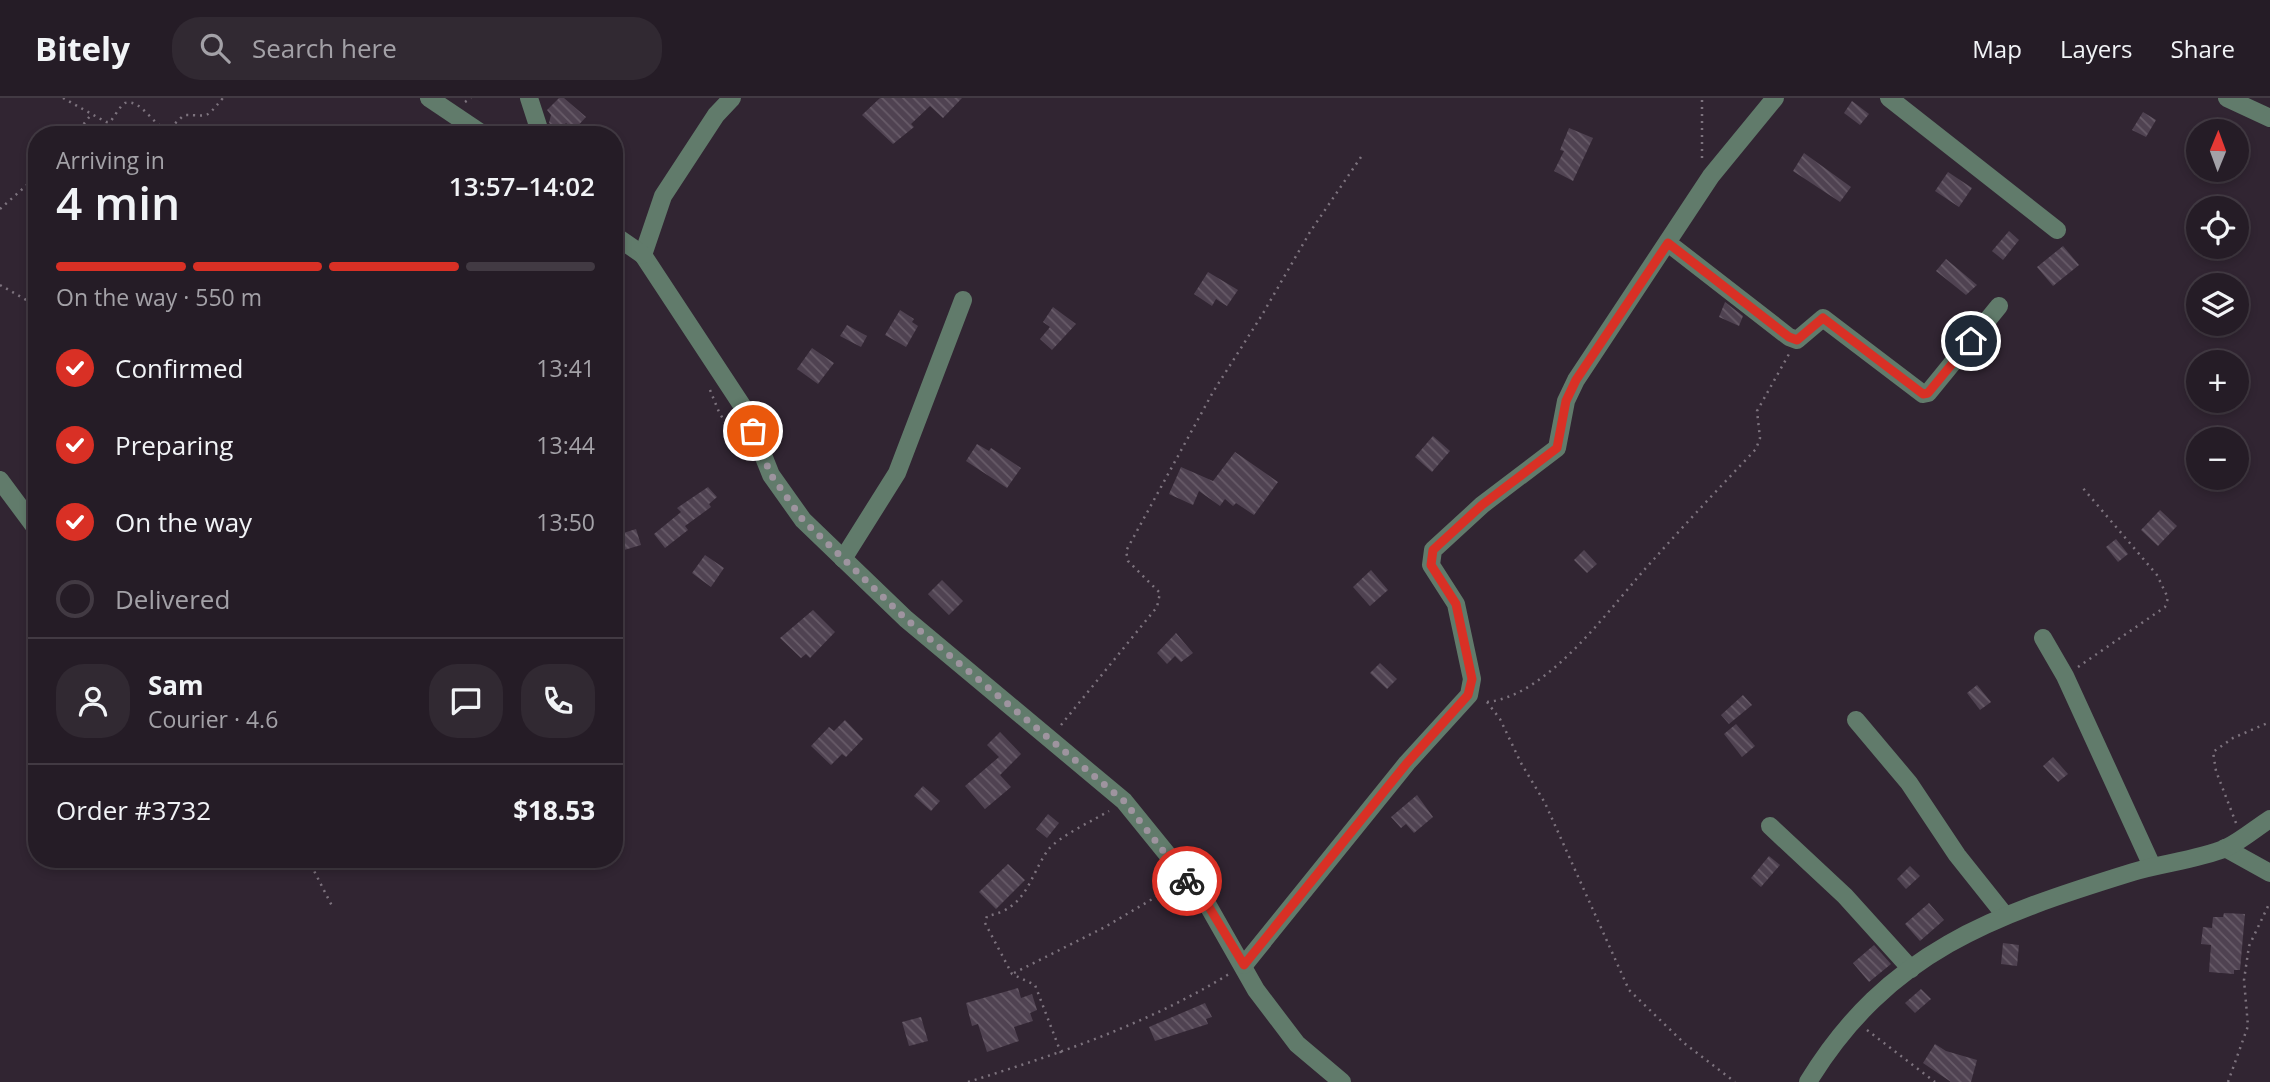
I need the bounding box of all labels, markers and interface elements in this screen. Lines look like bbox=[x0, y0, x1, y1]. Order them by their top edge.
search box bbox=[172, 17, 662, 80]
text: Bitely bbox=[35, 26, 130, 71]
icon: search bbox=[196, 29, 234, 67]
text: Search here bbox=[252, 30, 397, 66]
text: Map bbox=[1972, 32, 2022, 65]
text: Layers bbox=[2060, 32, 2133, 65]
text: Share bbox=[2171, 32, 2235, 65]
north arrow bbox=[2186, 119, 2249, 182]
map controls bbox=[2186, 119, 2249, 490]
text: Arriving in bbox=[56, 144, 165, 176]
text: 13:57–14:02 bbox=[449, 168, 595, 204]
text: 4 min bbox=[56, 171, 180, 233]
button: locate bbox=[2186, 196, 2249, 259]
button: layers bbox=[2186, 273, 2249, 336]
text: On the way · 550 m bbox=[56, 281, 262, 313]
pin bbox=[1941, 311, 2001, 371]
icon: home bbox=[1952, 322, 1990, 360]
icon: check bbox=[56, 349, 94, 387]
text: Confirmed bbox=[115, 350, 243, 386]
button: + bbox=[2186, 350, 2249, 413]
text: 13:41 bbox=[536, 352, 595, 384]
pin bbox=[723, 401, 783, 461]
icon: bag bbox=[734, 412, 772, 450]
icon: check bbox=[56, 426, 94, 464]
text: Preparing bbox=[115, 427, 233, 463]
button: − bbox=[2186, 427, 2249, 490]
text: 13:44 bbox=[536, 429, 595, 461]
icon: check bbox=[56, 503, 94, 541]
text: On the way bbox=[115, 504, 252, 540]
text: 13:50 bbox=[536, 506, 595, 538]
text: Delivered bbox=[115, 581, 230, 617]
button: person bbox=[56, 664, 130, 738]
button: chat bbox=[429, 664, 503, 738]
button: phone bbox=[521, 664, 595, 738]
text: Sam bbox=[148, 667, 204, 703]
text: Courier · 4.6 bbox=[148, 703, 278, 735]
text: Order #3732 bbox=[56, 792, 211, 828]
text: $18.53 bbox=[513, 792, 595, 828]
courier bbox=[1152, 846, 1222, 916]
icon: bike bbox=[1168, 862, 1206, 900]

